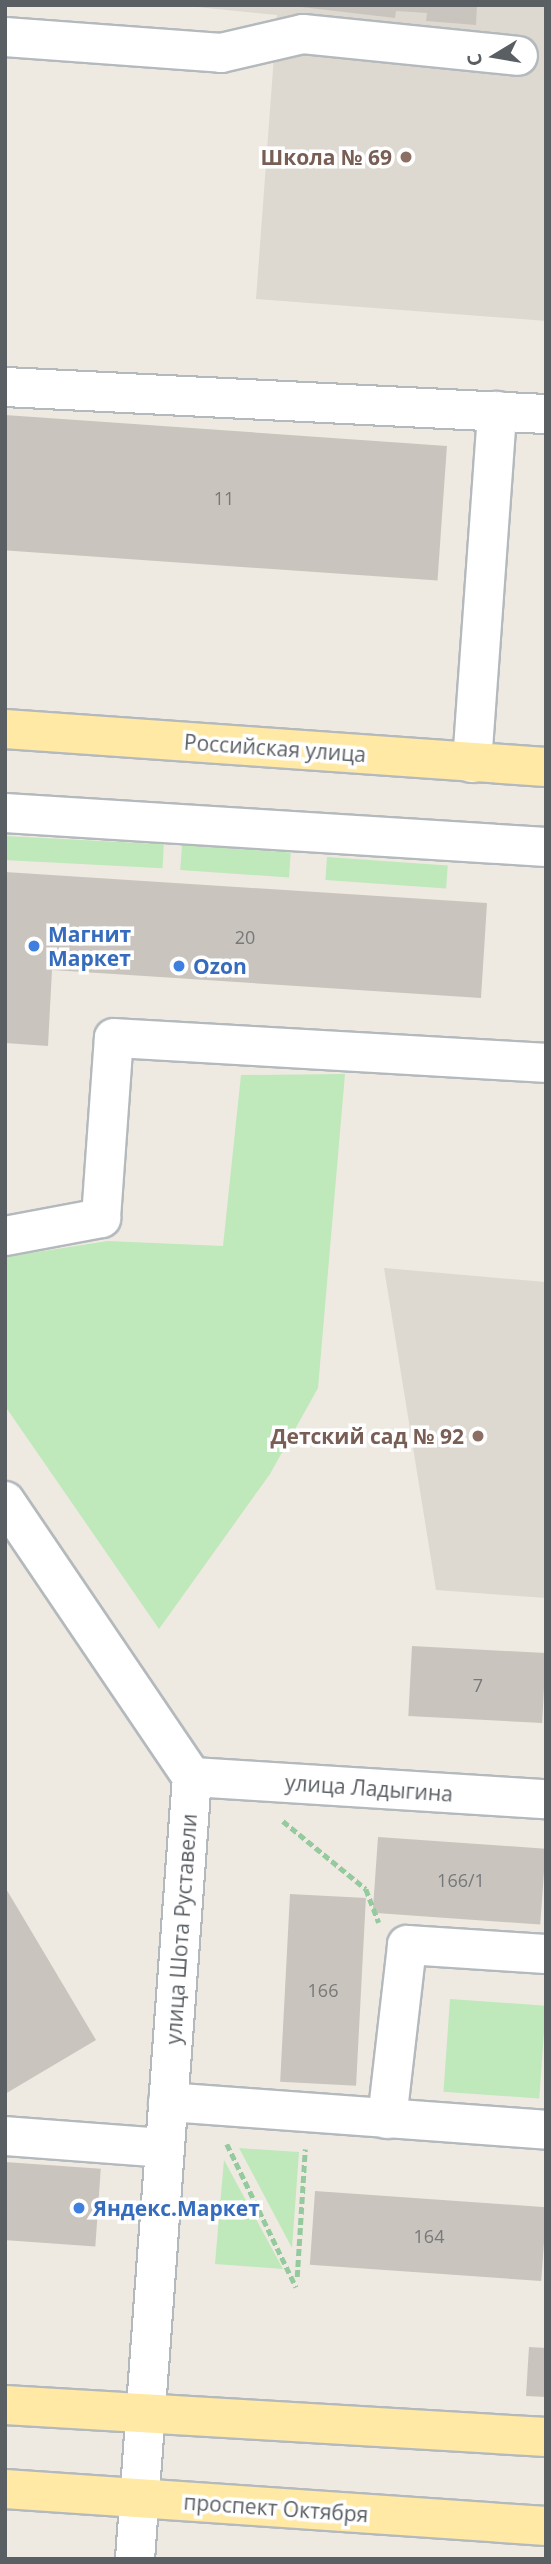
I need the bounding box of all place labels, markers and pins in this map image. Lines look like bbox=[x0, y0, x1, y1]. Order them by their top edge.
place label: Школа № 69 bbox=[261, 144, 392, 170]
marker: Школа № 69 bbox=[398, 149, 414, 165]
place label: Магнит Маркет bbox=[48, 921, 131, 971]
marker: Магнит Маркет bbox=[26, 938, 42, 954]
place label: Ozon bbox=[193, 953, 247, 979]
marker: Ozon bbox=[171, 958, 187, 974]
place label: Детский сад № 92 bbox=[270, 1423, 464, 1449]
marker: Детский сад № 92 bbox=[470, 1428, 486, 1444]
place label: Яндекс.Маркет bbox=[93, 2195, 260, 2221]
marker: Яндекс.Маркет bbox=[71, 2200, 87, 2216]

